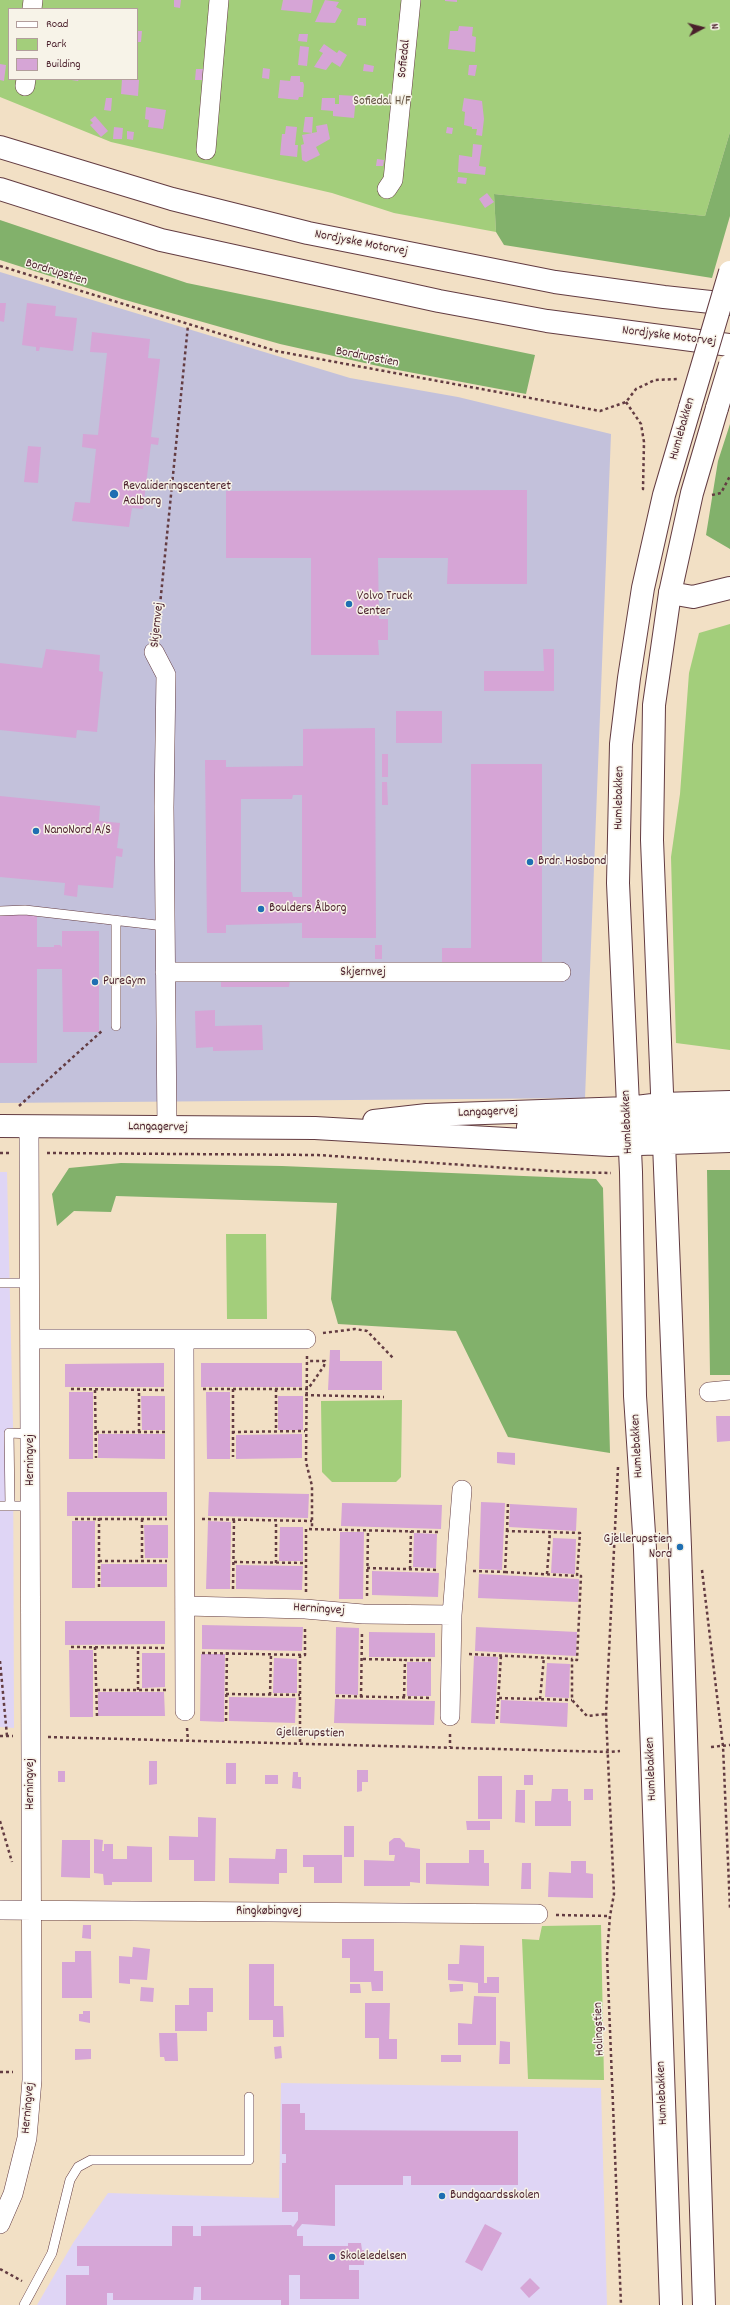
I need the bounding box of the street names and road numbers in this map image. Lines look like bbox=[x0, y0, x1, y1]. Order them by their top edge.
street label: Sofiedal bbox=[395, 39, 415, 79]
street label: Nordjyske Motorvej bbox=[313, 227, 409, 261]
street label: Bordrupstien bbox=[23, 256, 89, 290]
street label: Nordjyske Motorvej bbox=[621, 323, 717, 351]
street label: Bordrupstien bbox=[334, 344, 400, 372]
street label: Humlebakken bbox=[667, 396, 699, 462]
street label: Skjernvej bbox=[148, 602, 168, 648]
street label: Humlebakken bbox=[612, 766, 628, 830]
street label: Skjernvej bbox=[340, 965, 386, 981]
street label: Humlebakken bbox=[619, 1090, 637, 1154]
street label: Langagervej bbox=[458, 1104, 518, 1122]
street label: Langagervej bbox=[128, 1120, 188, 1136]
street label: Humlebakken bbox=[629, 1414, 647, 1478]
street label: Herningvej bbox=[23, 1434, 39, 1486]
street label: Herningvej bbox=[293, 1600, 345, 1620]
street label: Gjellerupstien bbox=[276, 1726, 344, 1742]
street label: Humlebakken bbox=[643, 1737, 661, 1801]
street label: Herningvej bbox=[23, 1758, 39, 1810]
street label: Ringkøbingvej bbox=[236, 1904, 302, 1920]
street label: Holingstien bbox=[591, 2002, 609, 2056]
street label: Humlebakken bbox=[654, 2061, 672, 2125]
street label: Herningvej bbox=[19, 2082, 39, 2134]

